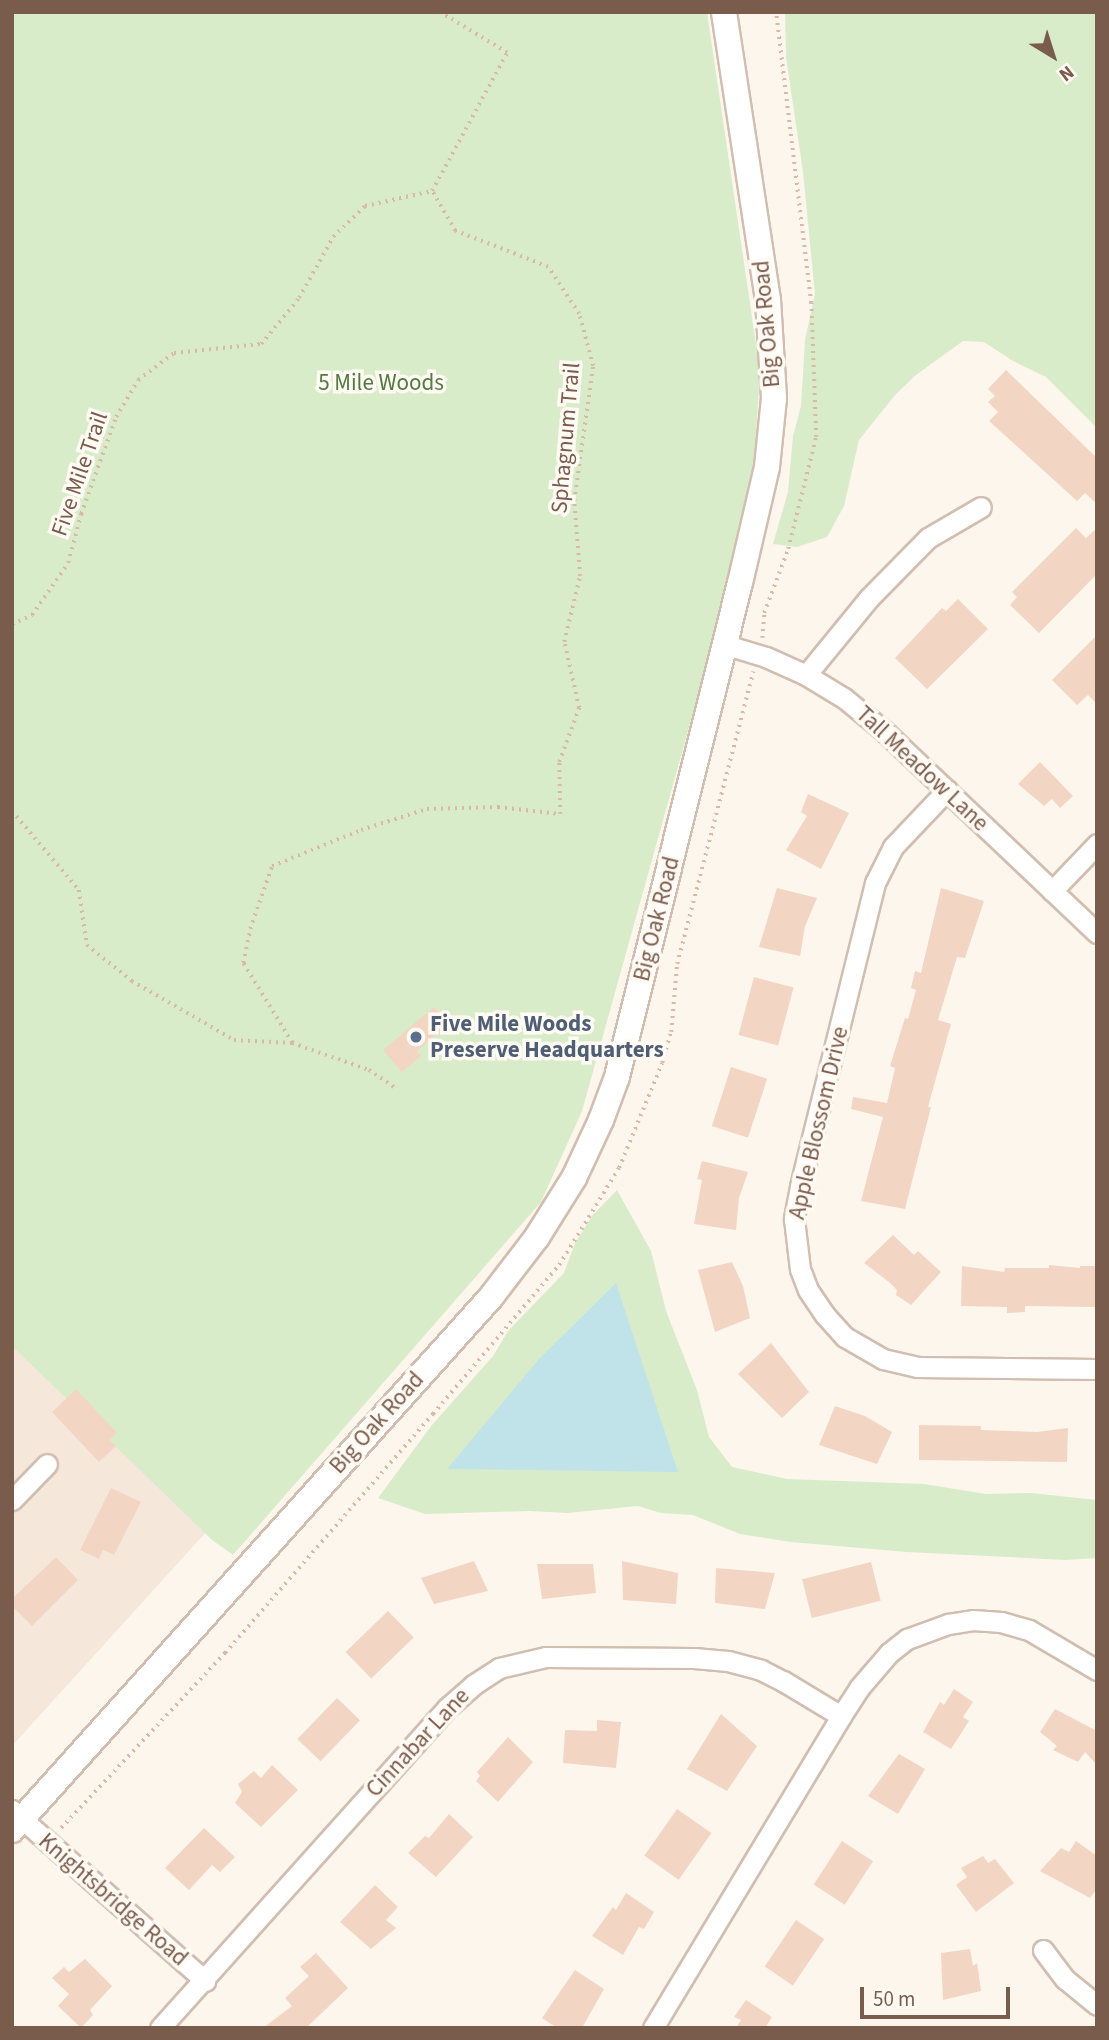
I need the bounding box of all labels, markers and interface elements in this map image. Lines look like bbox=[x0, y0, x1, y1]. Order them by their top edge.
north arrow bbox=[1018, 21, 1088, 91]
text: N bbox=[1053, 58, 1080, 87]
street label: Big Oak Road bbox=[748, 259, 786, 389]
street label: Sphagnum Trail bbox=[546, 361, 586, 515]
park label: 5 Mile Woods bbox=[318, 369, 444, 397]
street label: Five Mile Trail bbox=[46, 408, 114, 540]
street label: Tall Meadow Lane bbox=[850, 701, 994, 837]
street label: Big Oak Road bbox=[628, 854, 686, 984]
place label: Five Mile Woods Preserve Headquarters bbox=[430, 1010, 664, 1064]
street label: Apple Blossom Drive bbox=[783, 1024, 855, 1222]
marker: Five Mile Woods Preserve Headquarters bbox=[408, 1029, 424, 1045]
street label: Big Oak Road bbox=[324, 1366, 430, 1480]
street label: Cinnabar Lane bbox=[361, 1683, 475, 1803]
street label: Knightsbridge Road bbox=[33, 1828, 193, 1972]
scale bar bbox=[864, 1974, 1014, 2018]
text: 50 m bbox=[873, 1984, 915, 2014]

